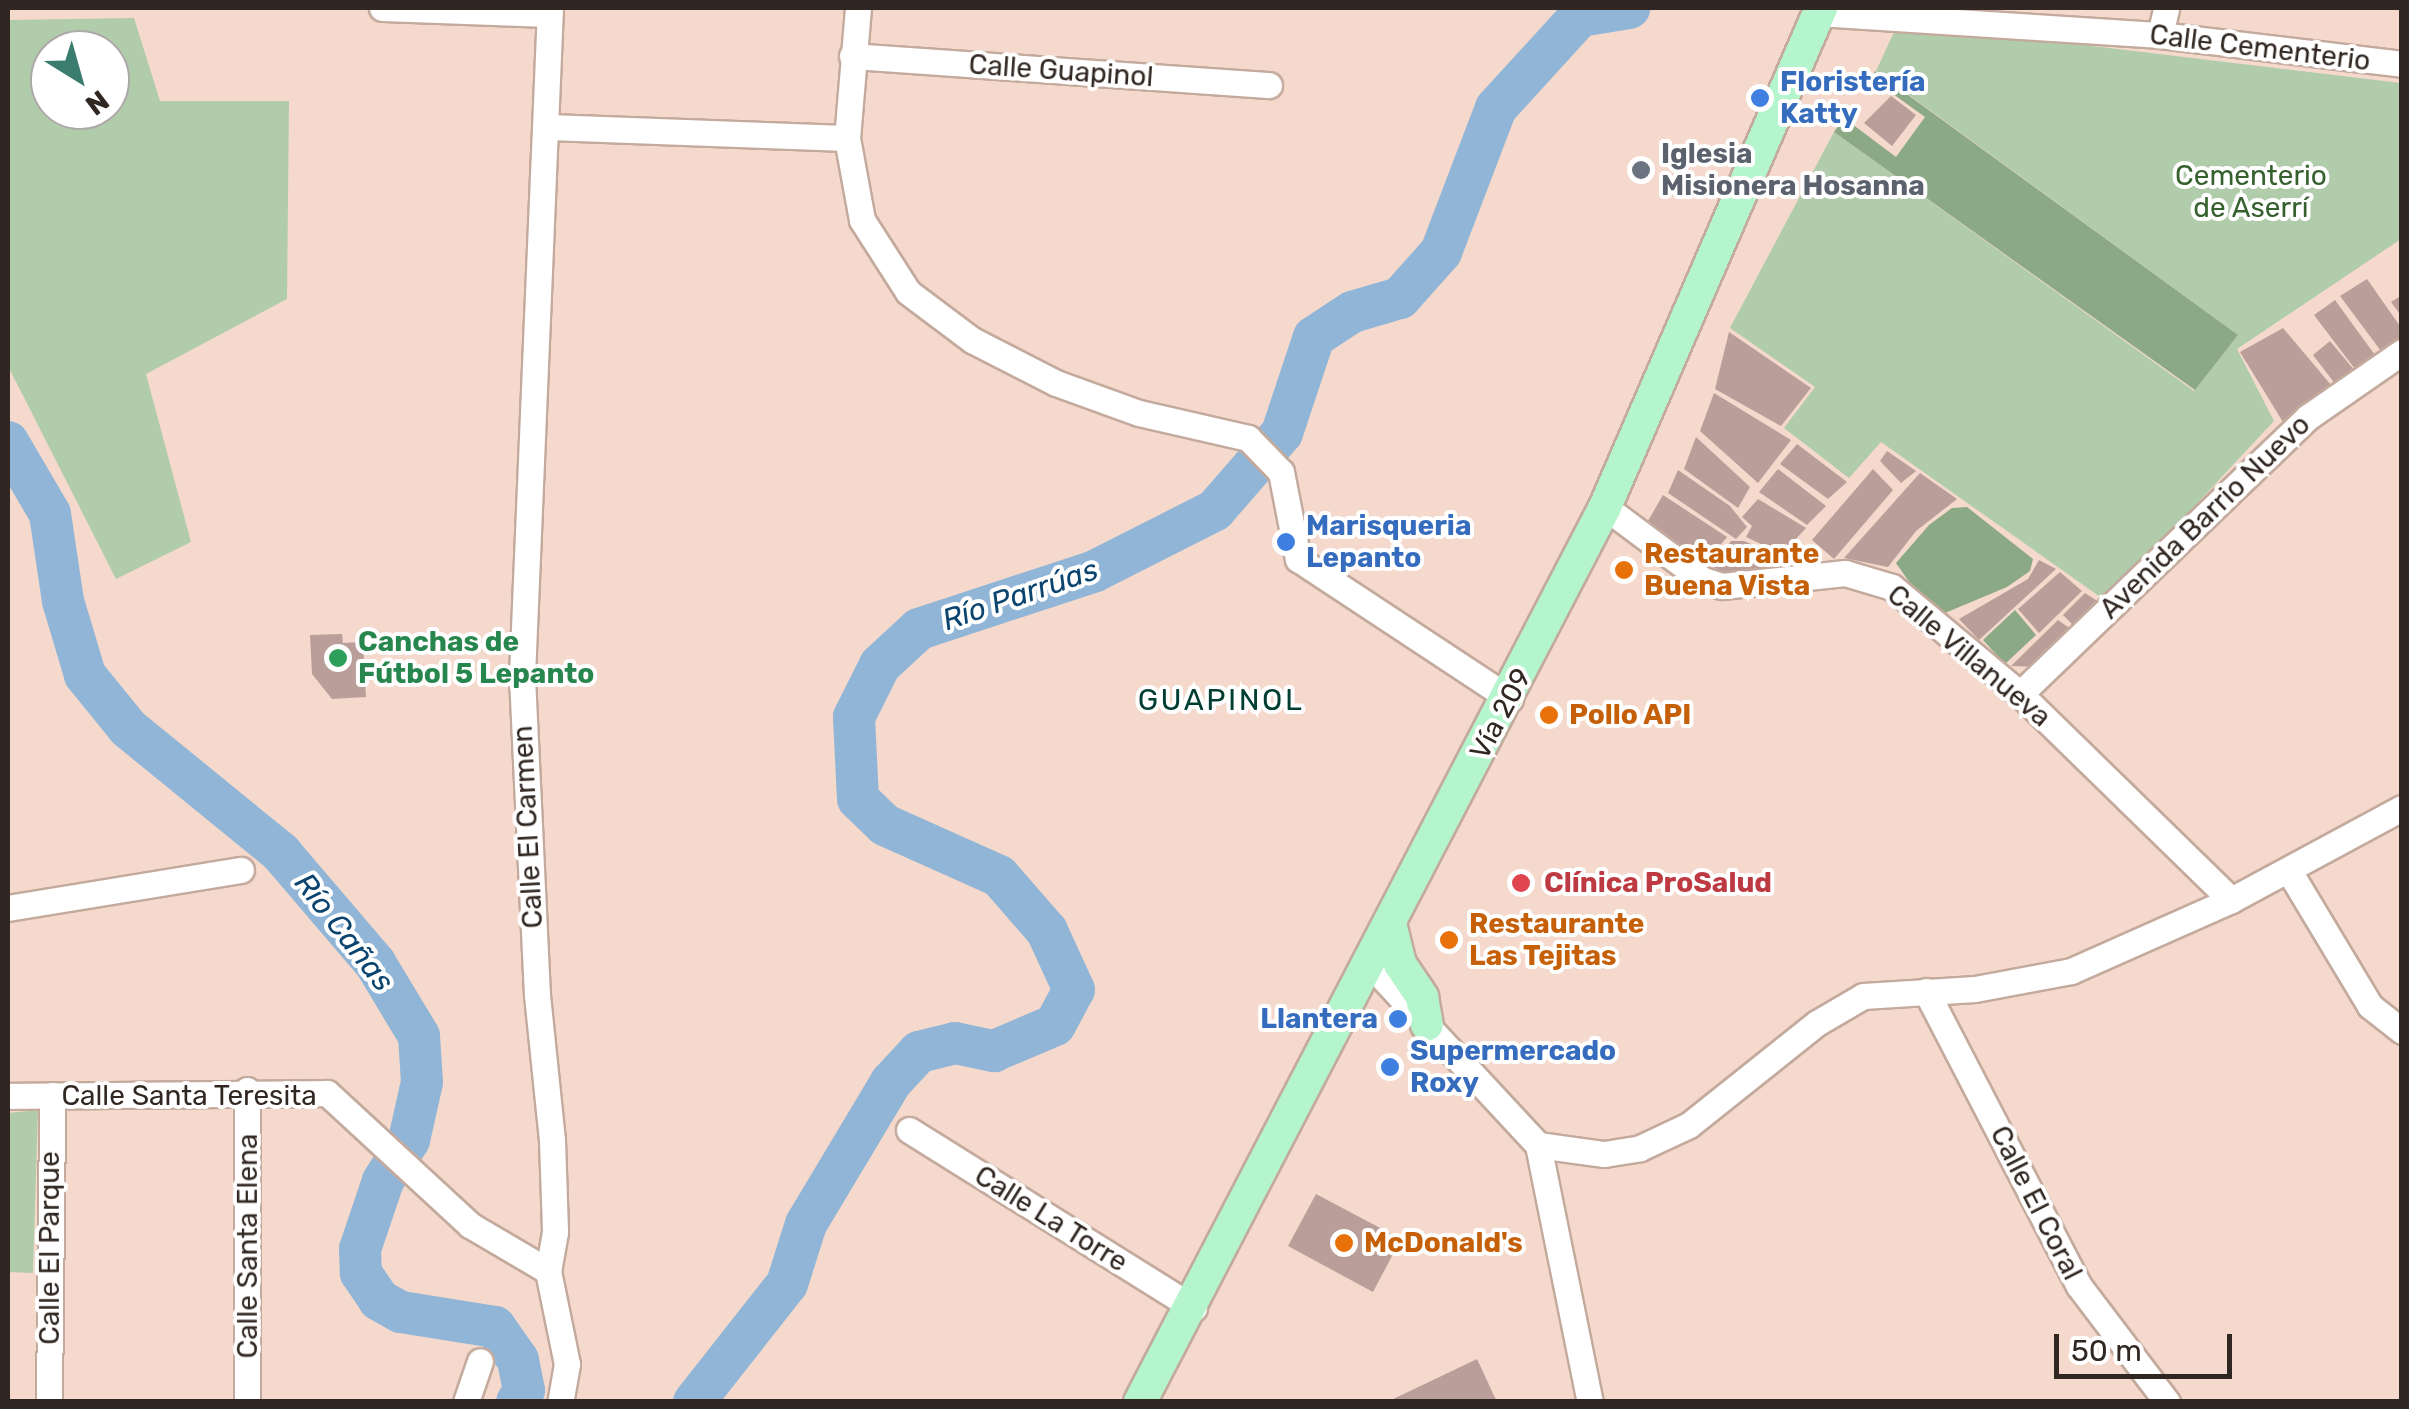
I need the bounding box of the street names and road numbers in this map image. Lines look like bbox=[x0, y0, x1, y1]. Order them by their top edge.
street label: Calle Cementerio bbox=[2148, 18, 2372, 78]
street label: Calle Guapinol bbox=[968, 48, 1154, 94]
street label: Avenida Barrio Nuevo bbox=[2093, 408, 2317, 626]
street label: Calle Villanueva bbox=[1880, 578, 2058, 734]
street label: Vía 209 bbox=[1463, 663, 1539, 765]
street label: Calle El Carmen bbox=[506, 725, 550, 929]
street label: Calle Santa Teresita bbox=[61, 1079, 317, 1113]
street label: Calle El Coral bbox=[1983, 1120, 2089, 1286]
street label: Calle Santa Elena bbox=[231, 1133, 265, 1359]
street label: Calle El Parque bbox=[33, 1151, 67, 1345]
street label: Calle La Torre bbox=[968, 1158, 1134, 1280]

